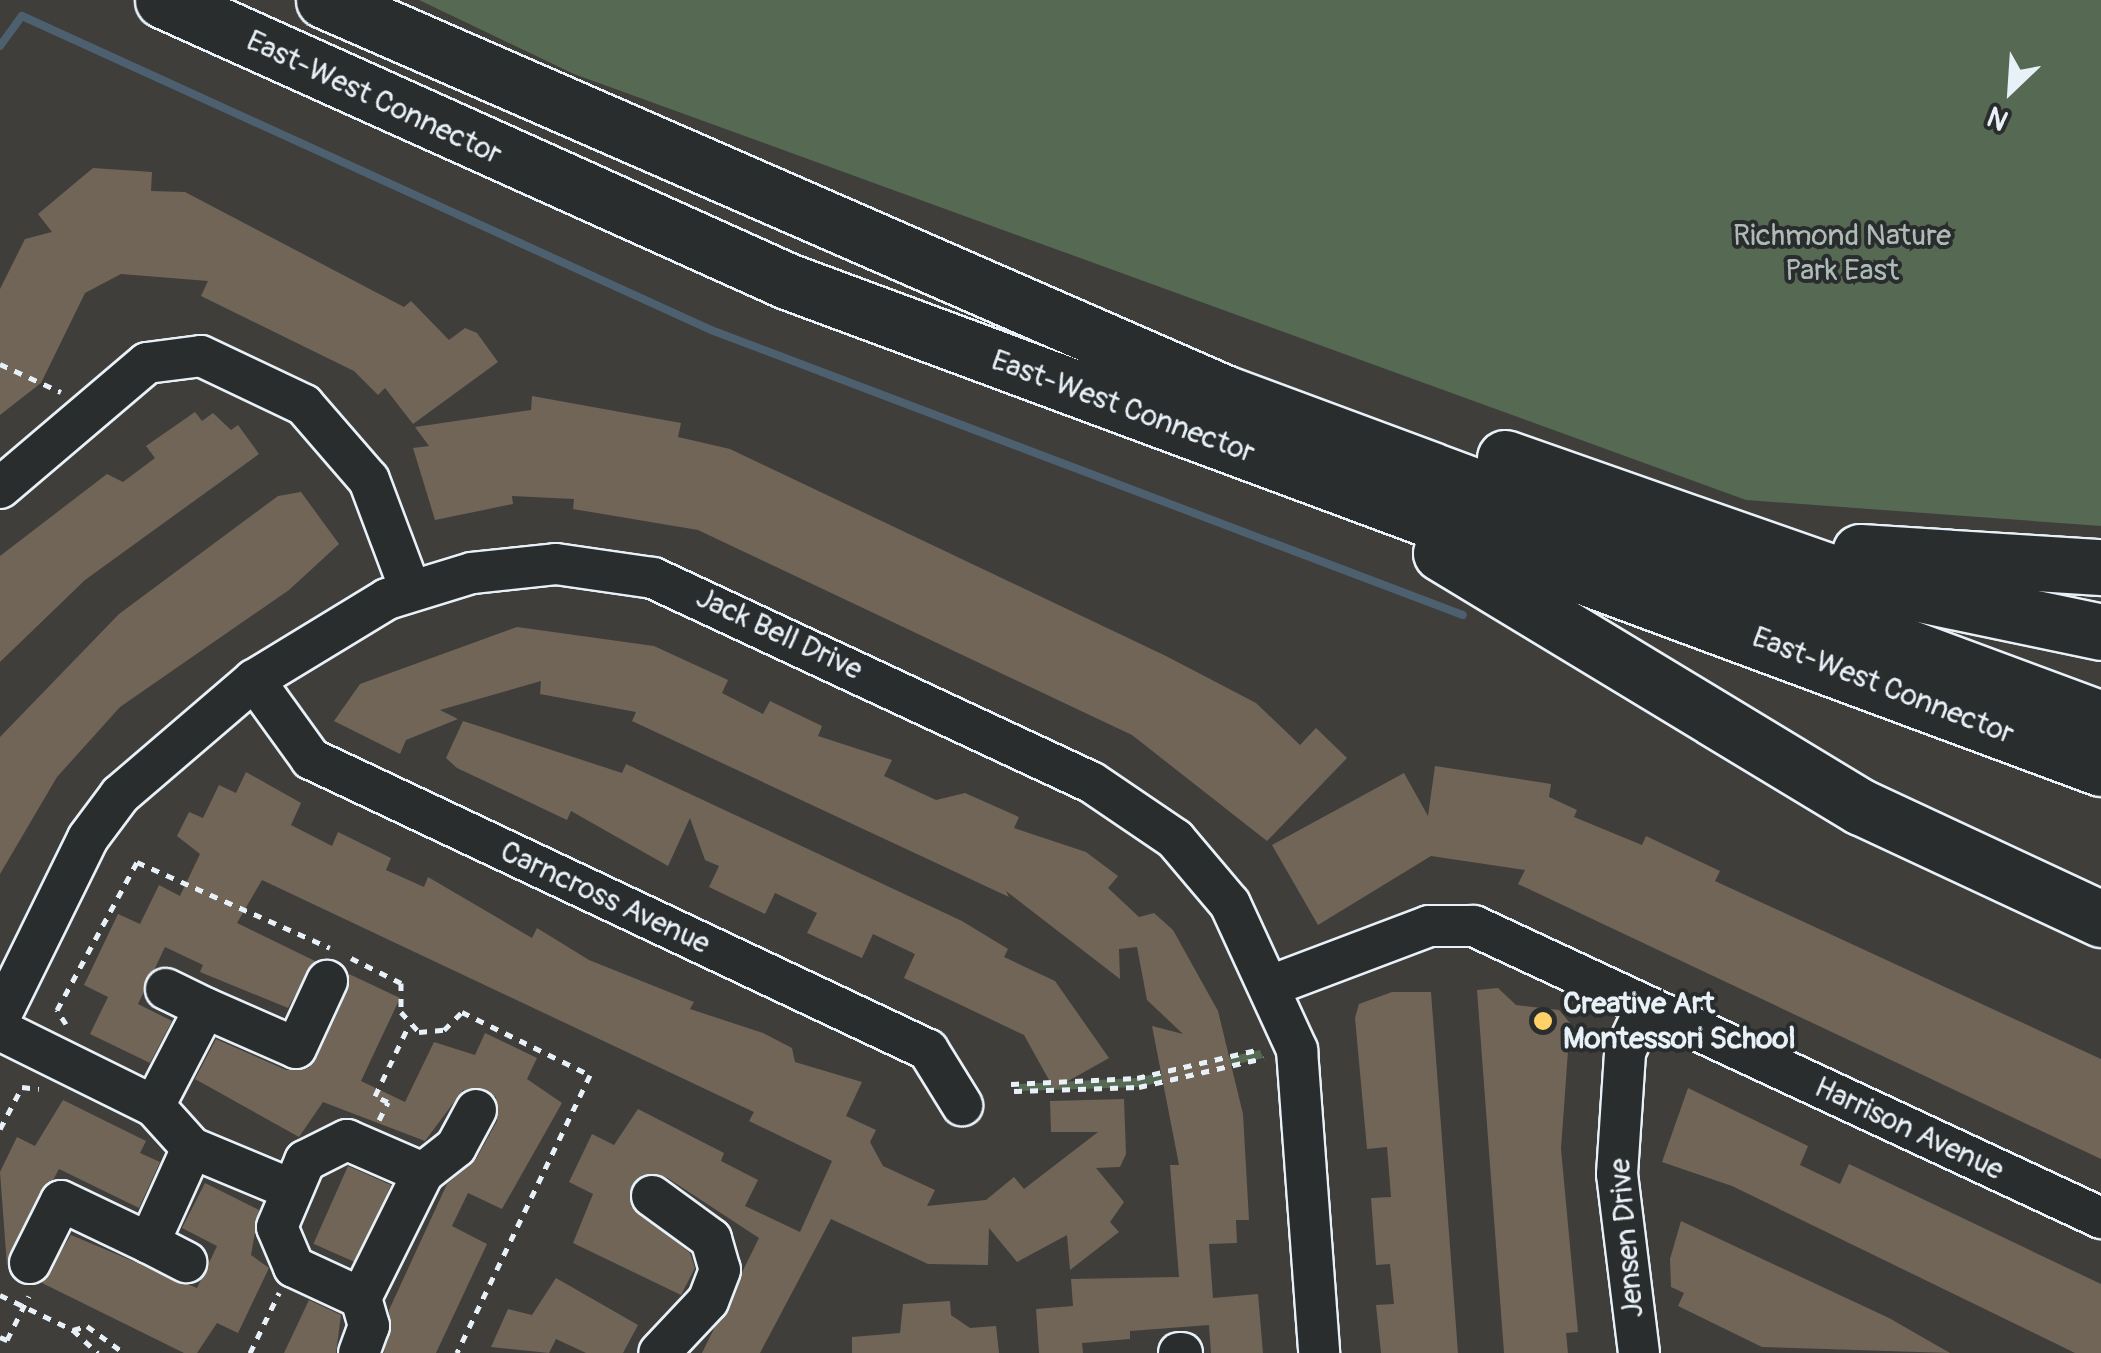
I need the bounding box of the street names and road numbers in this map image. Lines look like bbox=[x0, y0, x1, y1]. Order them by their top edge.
street label: East-West Connector bbox=[241, 23, 507, 173]
street label: East-West Connector bbox=[986, 343, 1260, 471]
street label: Jack Bell Drive bbox=[690, 580, 868, 688]
street label: East-West Connector bbox=[1747, 619, 2019, 753]
street label: Carncross Avenue bbox=[494, 834, 716, 962]
street label: Harrison Avenue bbox=[1809, 1069, 2009, 1189]
street label: Jensen Drive bbox=[1602, 1157, 1652, 1319]

